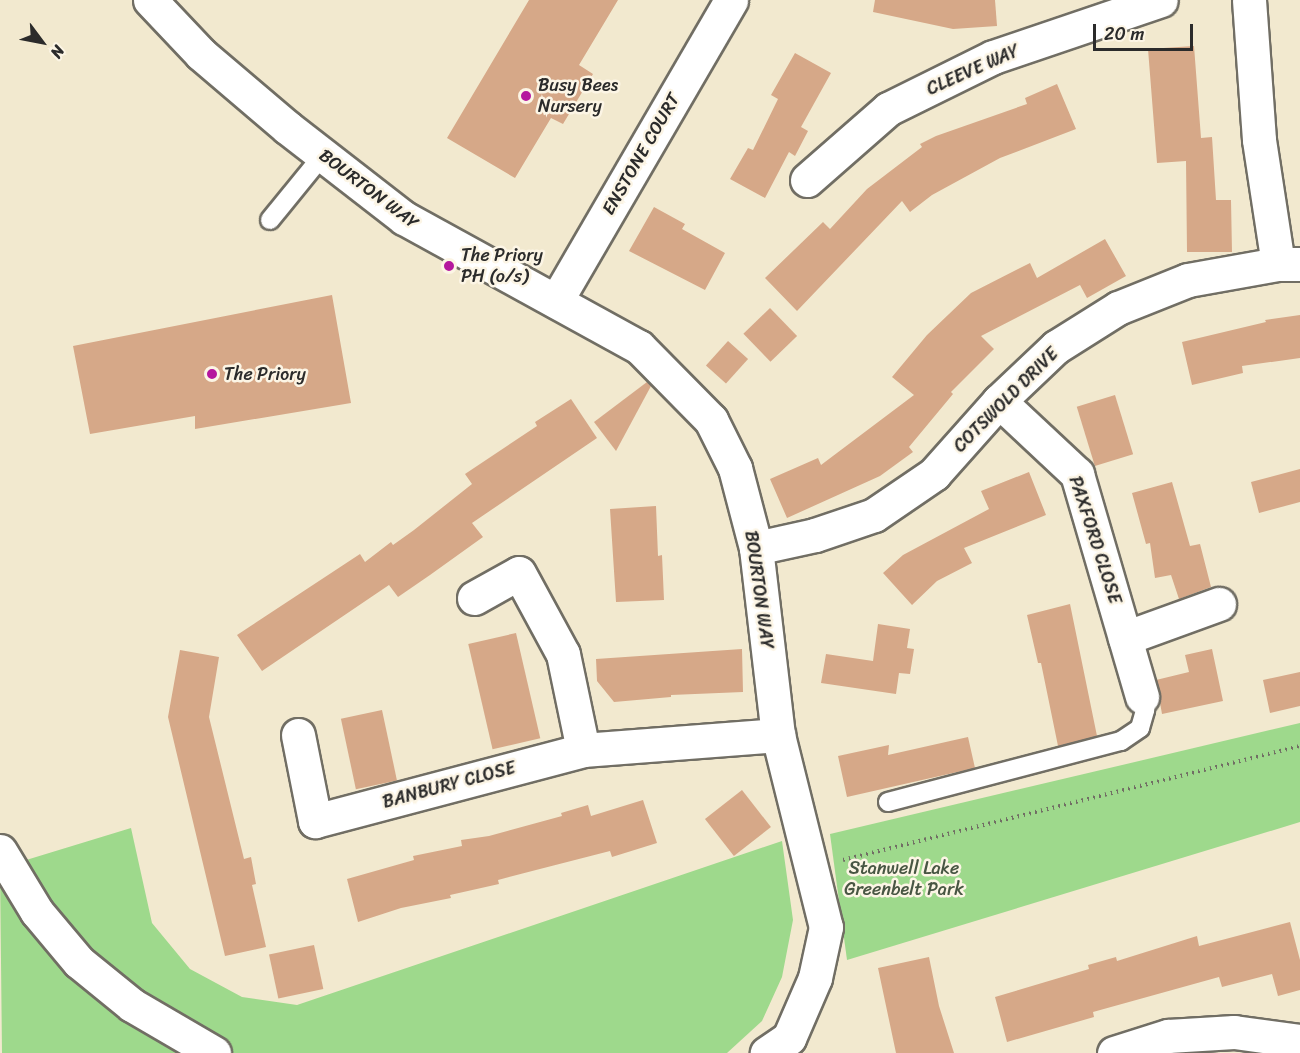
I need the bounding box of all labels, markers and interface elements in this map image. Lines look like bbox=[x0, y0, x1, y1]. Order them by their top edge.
north arrow bbox=[12, 12, 72, 72]
scale bar bbox=[1096, 12, 1196, 50]
text: 20 m bbox=[1104, 18, 1144, 50]
text: N bbox=[42, 39, 73, 64]
street label: CLEEVE WAY bbox=[923, 40, 1023, 100]
place label: Busy Bees Nursery bbox=[538, 75, 619, 118]
marker: Busy Bees Nursery bbox=[519, 89, 533, 103]
street label: ENSTONE COURT bbox=[598, 90, 684, 218]
street label: BOURTON WAY bbox=[315, 145, 423, 233]
place label: The Priory PH (o/s) bbox=[461, 245, 543, 288]
marker: The Priory PH (o/s) bbox=[442, 259, 456, 273]
street label: COTSWOLD DRIVE bbox=[949, 343, 1063, 457]
place label: The Priory bbox=[224, 363, 306, 385]
marker: The Priory bbox=[205, 367, 219, 381]
street label: PAXFORD CLOSE bbox=[1064, 474, 1126, 606]
street label: BOURTON WAY bbox=[740, 530, 778, 650]
street label: BANBURY CLOSE bbox=[381, 757, 517, 813]
park label: Stanwell Lake Greenbelt Park bbox=[844, 858, 964, 900]

